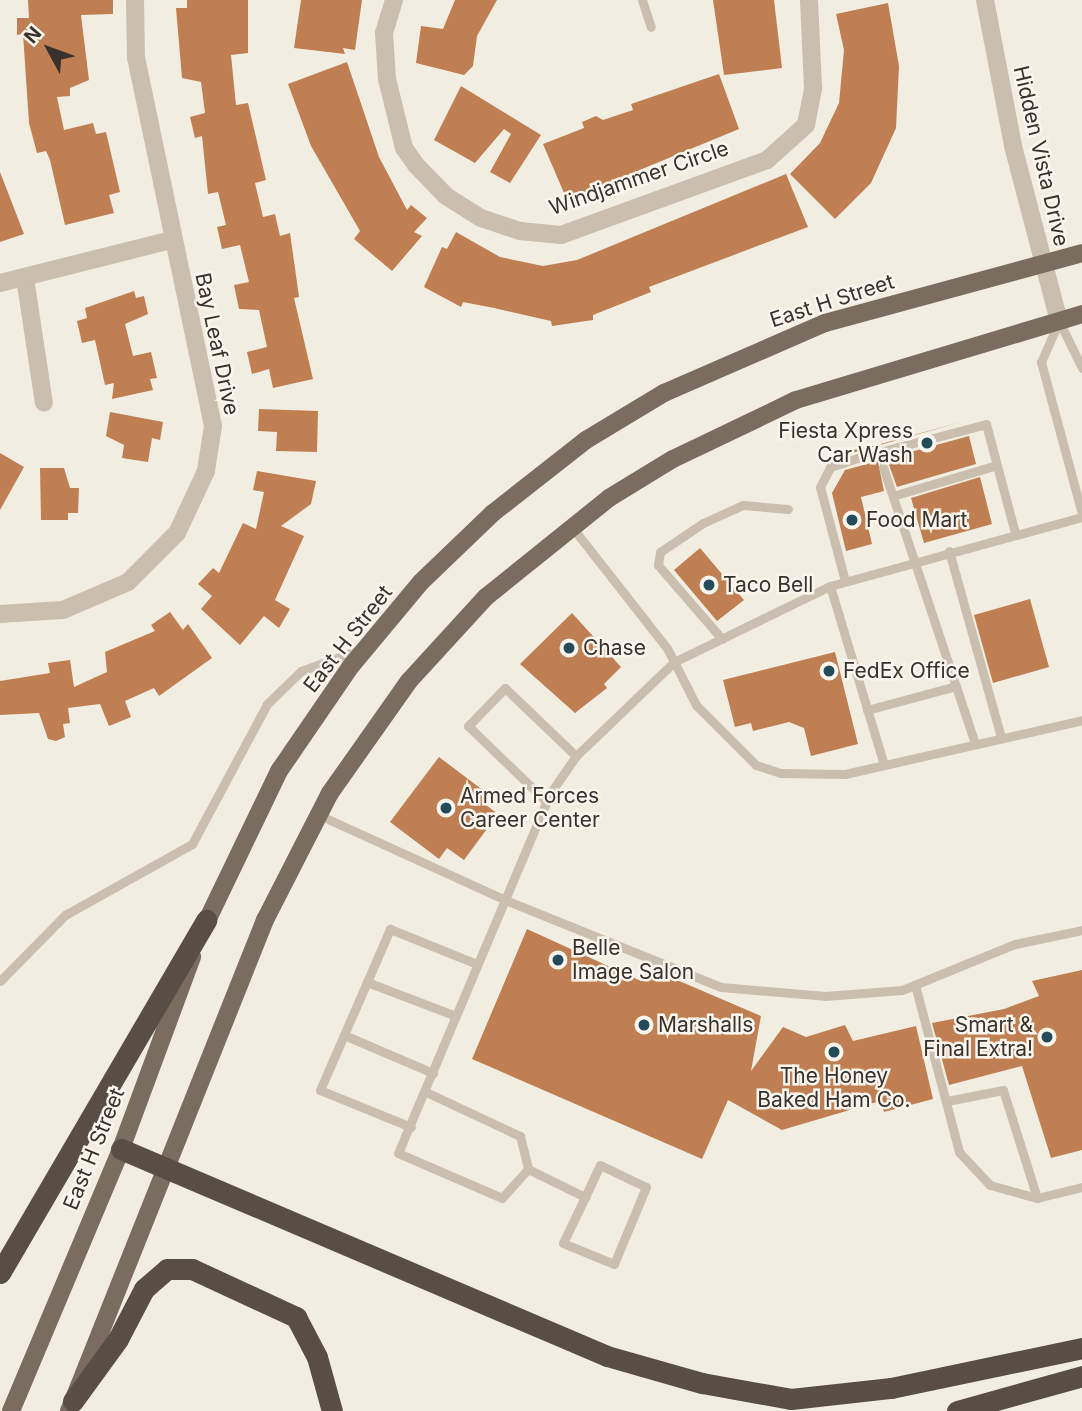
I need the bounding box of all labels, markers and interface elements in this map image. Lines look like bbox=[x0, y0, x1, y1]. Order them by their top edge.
north arrow bbox=[14, 14, 84, 84]
text: N bbox=[19, 22, 46, 48]
street label: Hidden Vista Drive bbox=[1008, 63, 1074, 249]
street label: Windjammer Circle bbox=[546, 135, 732, 221]
street label: East H Street bbox=[767, 269, 897, 333]
street label: Bay Leaf Drive bbox=[190, 271, 244, 417]
place label: Fiesta Xpress Car Wash bbox=[778, 418, 913, 468]
marker: Fiesta Xpress Car Wash bbox=[919, 435, 935, 451]
place label: Food Mart bbox=[866, 507, 967, 533]
marker: Food Mart bbox=[844, 512, 860, 528]
place label: Taco Bell bbox=[723, 572, 813, 598]
marker: Taco Bell bbox=[701, 577, 717, 593]
street label: East H Street bbox=[298, 580, 398, 698]
place label: Chase bbox=[583, 635, 646, 661]
marker: Chase bbox=[561, 640, 577, 656]
place label: FedEx Office bbox=[843, 658, 970, 684]
marker: FedEx Office bbox=[821, 663, 837, 679]
place label: Armed Forces Career Center bbox=[460, 783, 600, 833]
marker: Armed Forces Career Center bbox=[438, 800, 454, 816]
place label: Belle Image Salon bbox=[572, 935, 694, 985]
marker: Belle Image Salon bbox=[550, 952, 566, 968]
place label: Marshalls bbox=[658, 1012, 753, 1038]
place label: Smart & Final Extra! bbox=[923, 1012, 1033, 1062]
marker: Marshalls bbox=[636, 1017, 652, 1033]
marker: Smart & Final Extra! bbox=[1039, 1029, 1055, 1045]
marker: The Honey Baked Ham Co. bbox=[826, 1044, 842, 1060]
place label: The Honey Baked Ham Co. bbox=[757, 1063, 911, 1113]
street label: East H Street bbox=[58, 1084, 130, 1214]

